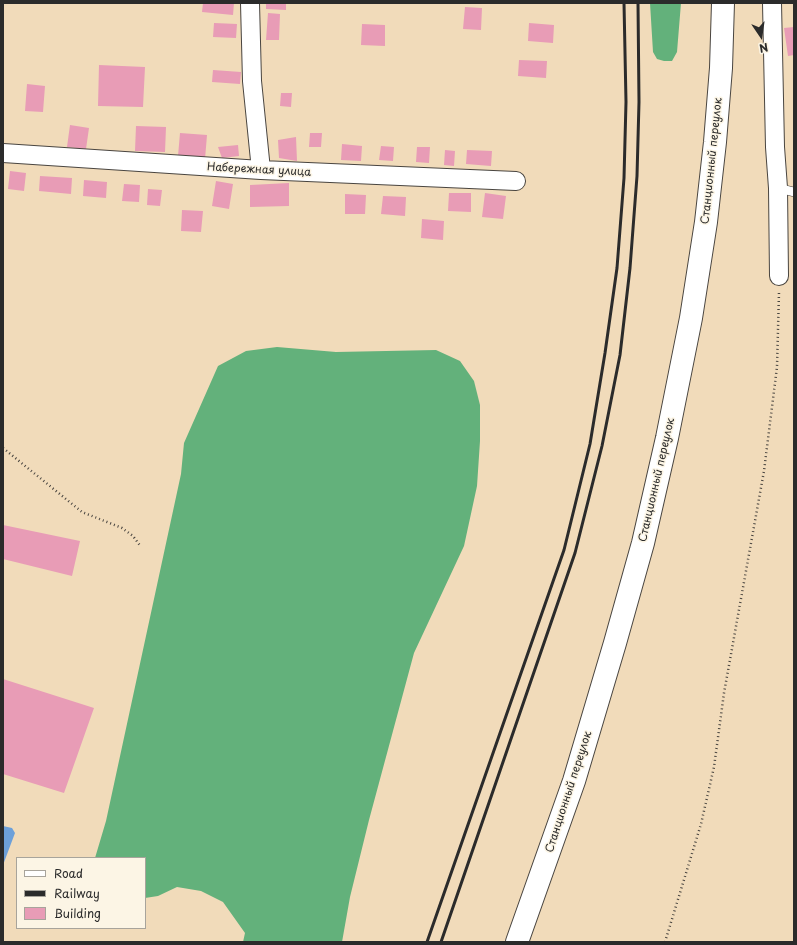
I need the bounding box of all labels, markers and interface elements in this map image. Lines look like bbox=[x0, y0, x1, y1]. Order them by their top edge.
north arrow bbox=[741, 16, 781, 56]
text: N bbox=[758, 39, 770, 57]
street label: Станционный переулок bbox=[699, 97, 725, 225]
street label: Набережная улица bbox=[207, 161, 311, 179]
street label: Станционный переулок bbox=[636, 417, 678, 543]
street label: Станционный переулок bbox=[543, 730, 595, 854]
legend bbox=[16, 857, 146, 929]
text: Road bbox=[54, 864, 83, 882]
text: Railway bbox=[54, 884, 100, 902]
text: Building bbox=[54, 904, 101, 922]

